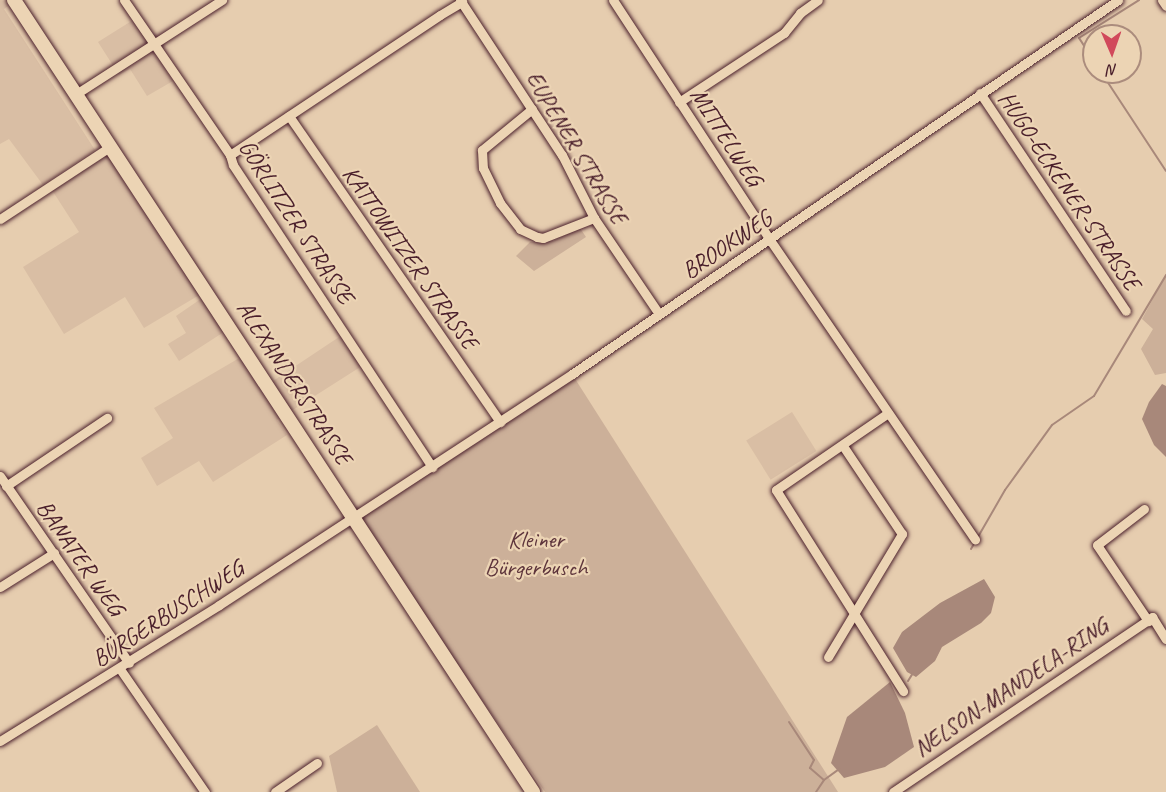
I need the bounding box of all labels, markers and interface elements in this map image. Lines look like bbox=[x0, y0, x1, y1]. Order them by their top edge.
north arrow bbox=[1082, 24, 1142, 84]
text: N bbox=[1107, 60, 1118, 80]
street label: EUPENER STRASSE bbox=[519, 66, 633, 230]
street label: MITTELWEG bbox=[684, 83, 768, 191]
street label: HUGO-ECKENER-STRASSE bbox=[992, 86, 1146, 296]
street label: GÖRLITZER STRASSE bbox=[232, 134, 360, 310]
street label: KATTOWITZER STRASSE bbox=[336, 161, 484, 355]
street label: BROOKWEG bbox=[677, 204, 777, 286]
street label: ALEXANDERSTRASSE bbox=[230, 295, 358, 471]
street label: BANATER WEG bbox=[30, 495, 130, 621]
park label: Kleiner Bürgerbusch bbox=[485, 526, 587, 582]
street label: BÜRGERBUSCHWEG bbox=[87, 554, 249, 674]
street label: NELSON-MANDELA-RING bbox=[908, 612, 1114, 764]

